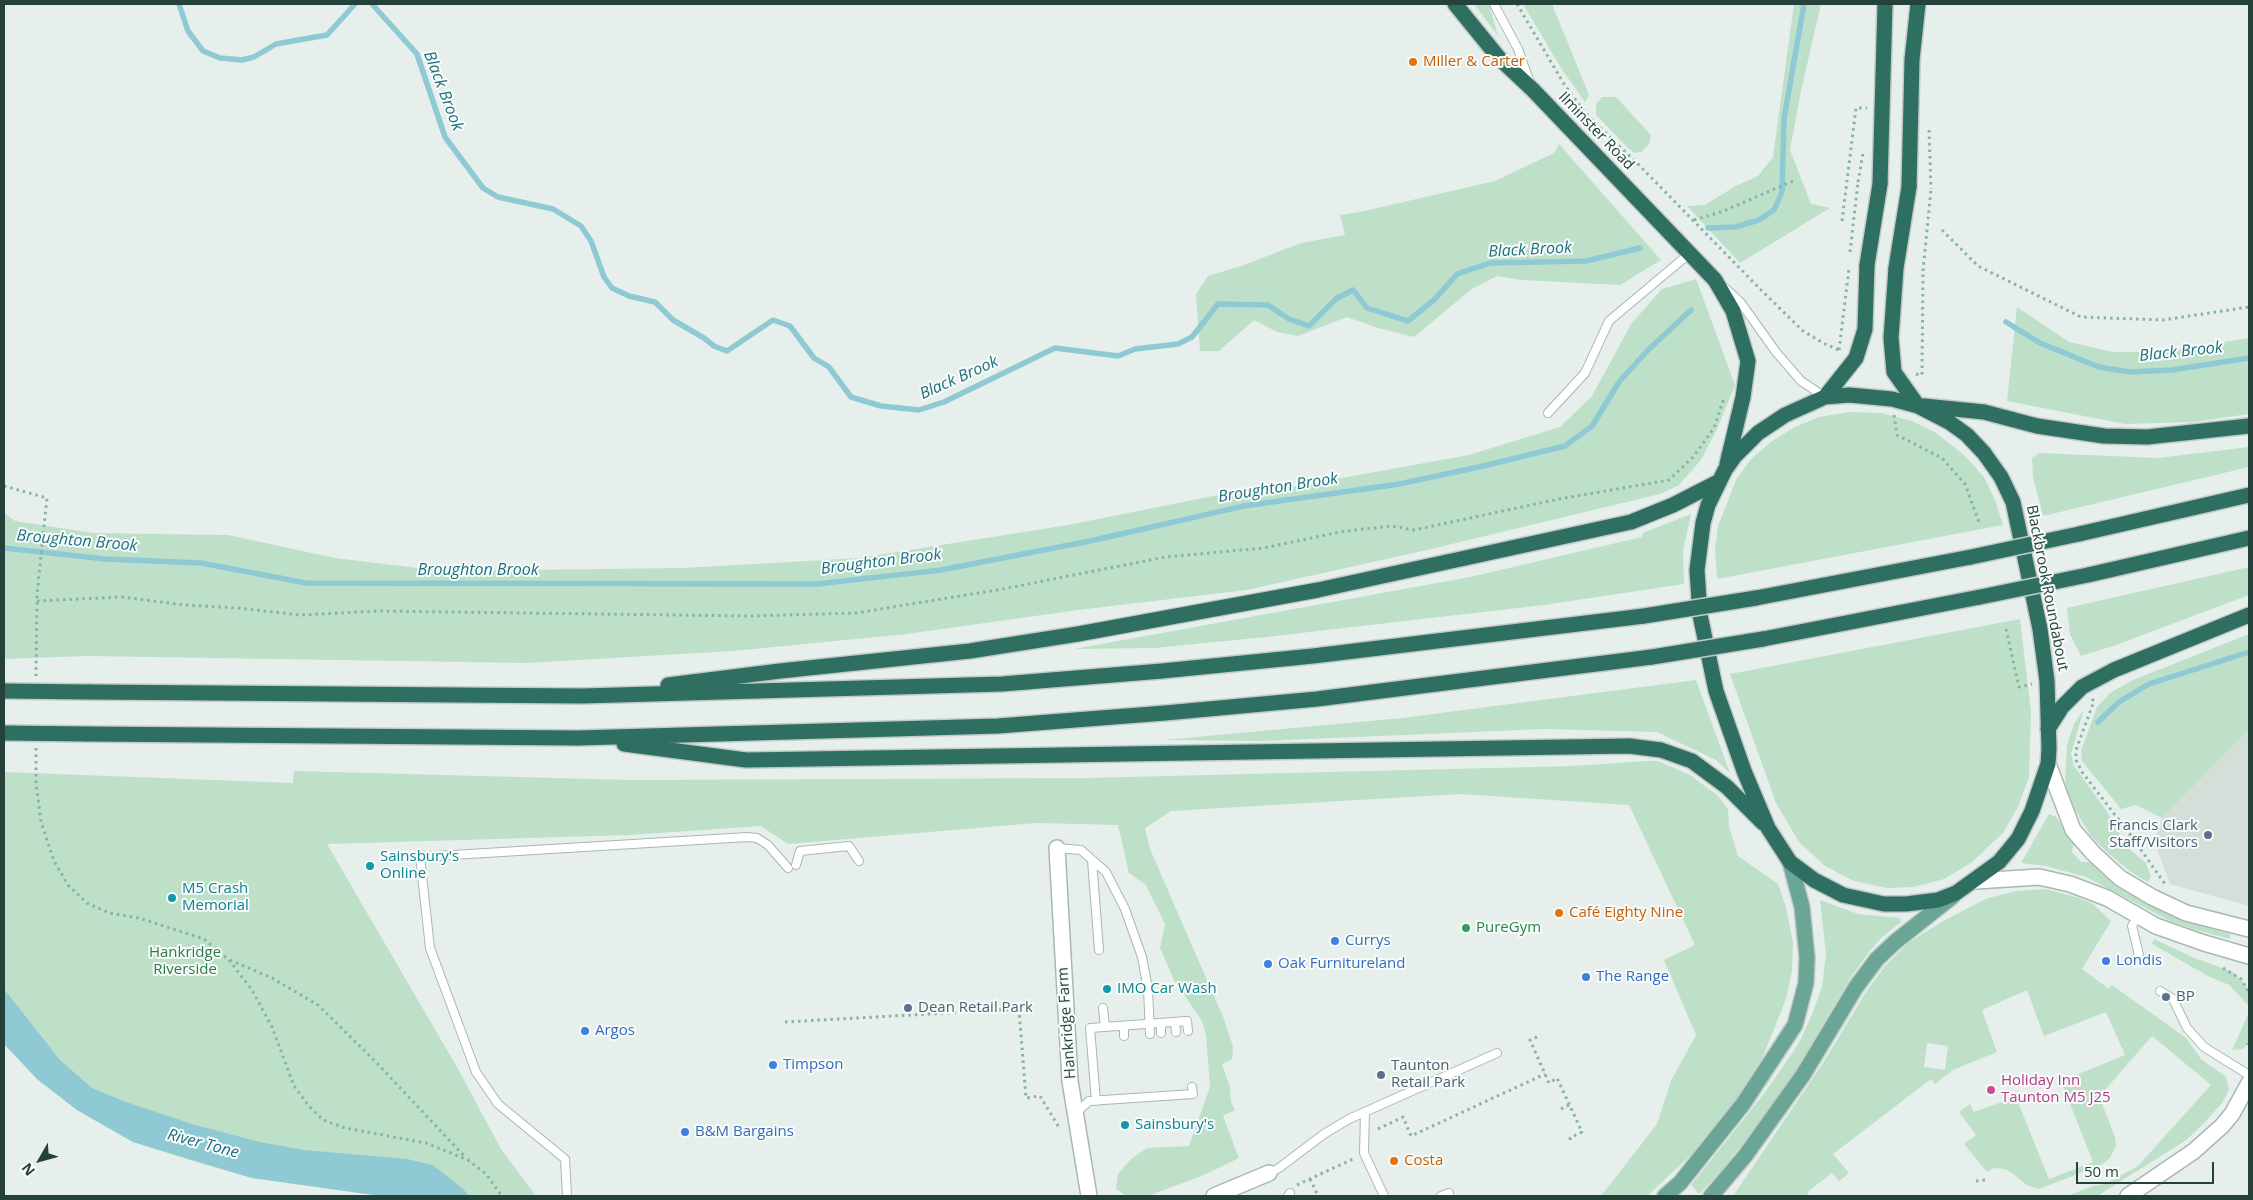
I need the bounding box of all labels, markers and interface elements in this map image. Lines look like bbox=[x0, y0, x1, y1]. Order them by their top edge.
water label: Black Brook bbox=[419, 49, 467, 133]
place label: Miller & Carter bbox=[1423, 53, 1525, 71]
marker: Miller & Carter bbox=[1407, 56, 1419, 68]
street label: Ilminster Road bbox=[1554, 88, 1638, 174]
water label: Black Brook bbox=[1488, 238, 1572, 262]
water label: Black Brook bbox=[2138, 338, 2224, 366]
water label: Black Brook bbox=[917, 352, 1001, 404]
water label: Broughton Brook bbox=[1217, 469, 1339, 507]
street label: Blackbrook Roundabout bbox=[2022, 503, 2072, 673]
water label: Broughton Brook bbox=[16, 526, 138, 556]
water label: Broughton Brook bbox=[820, 545, 942, 579]
water label: Broughton Brook bbox=[417, 560, 539, 580]
place label: Francis Clark Staff/Visitors bbox=[2109, 817, 2198, 852]
marker: Francis Clark Staff/Visitors bbox=[2202, 829, 2214, 841]
place label: Sainsbury's Online bbox=[380, 848, 459, 883]
marker: Sainsbury's Online bbox=[364, 860, 376, 872]
place label: M5 Crash Memorial bbox=[182, 880, 249, 915]
marker: M5 Crash Memorial bbox=[166, 892, 178, 904]
place label: Café Eighty Nine bbox=[1569, 904, 1683, 922]
marker: Café Eighty Nine bbox=[1553, 907, 1565, 919]
place label: PureGym bbox=[1476, 919, 1541, 937]
marker: PureGym bbox=[1460, 922, 1472, 934]
place label: Currys bbox=[1345, 932, 1391, 950]
marker: Currys bbox=[1329, 935, 1341, 947]
park label: Hankridge Riverside bbox=[149, 944, 221, 979]
place label: Londis bbox=[2116, 952, 2162, 970]
place label: Oak Furnitureland bbox=[1278, 955, 1405, 973]
marker: Londis bbox=[2100, 955, 2112, 967]
marker: Oak Furnitureland bbox=[1262, 958, 1274, 970]
street label: Hankridge Farm bbox=[1054, 966, 1080, 1080]
place label: The Range bbox=[1596, 968, 1669, 986]
marker: The Range bbox=[1580, 971, 1592, 983]
place label: IMO Car Wash bbox=[1117, 980, 1217, 998]
marker: IMO Car Wash bbox=[1101, 983, 1113, 995]
place label: BP bbox=[2176, 988, 2195, 1006]
marker: BP bbox=[2160, 991, 2172, 1003]
place label: Dean Retail Park bbox=[918, 999, 1033, 1017]
marker: Dean Retail Park bbox=[902, 1002, 914, 1014]
place label: Argos bbox=[595, 1022, 635, 1040]
marker: Argos bbox=[579, 1025, 591, 1037]
place label: Timpson bbox=[783, 1056, 843, 1074]
place label: Taunton Retail Park bbox=[1391, 1057, 1465, 1092]
marker: Timpson bbox=[767, 1059, 779, 1071]
marker: Taunton Retail Park bbox=[1375, 1069, 1387, 1081]
place label: Holiday Inn Taunton M5 J25 bbox=[2001, 1072, 2111, 1107]
marker: Holiday Inn Taunton M5 J25 bbox=[1985, 1084, 1997, 1096]
place label: Sainsbury's bbox=[1135, 1116, 1214, 1134]
marker: Sainsbury's bbox=[1119, 1119, 1131, 1131]
place label: B&M Bargains bbox=[695, 1123, 794, 1141]
water label: River Tone bbox=[165, 1125, 241, 1163]
marker: B&M Bargains bbox=[679, 1126, 691, 1138]
north arrow bbox=[15, 1135, 65, 1185]
place label: Costa bbox=[1404, 1152, 1443, 1170]
scale bar bbox=[2078, 1152, 2216, 1184]
marker: Costa bbox=[1388, 1155, 1400, 1167]
text: N bbox=[17, 1159, 39, 1180]
text: 50 m bbox=[2084, 1161, 2119, 1181]

